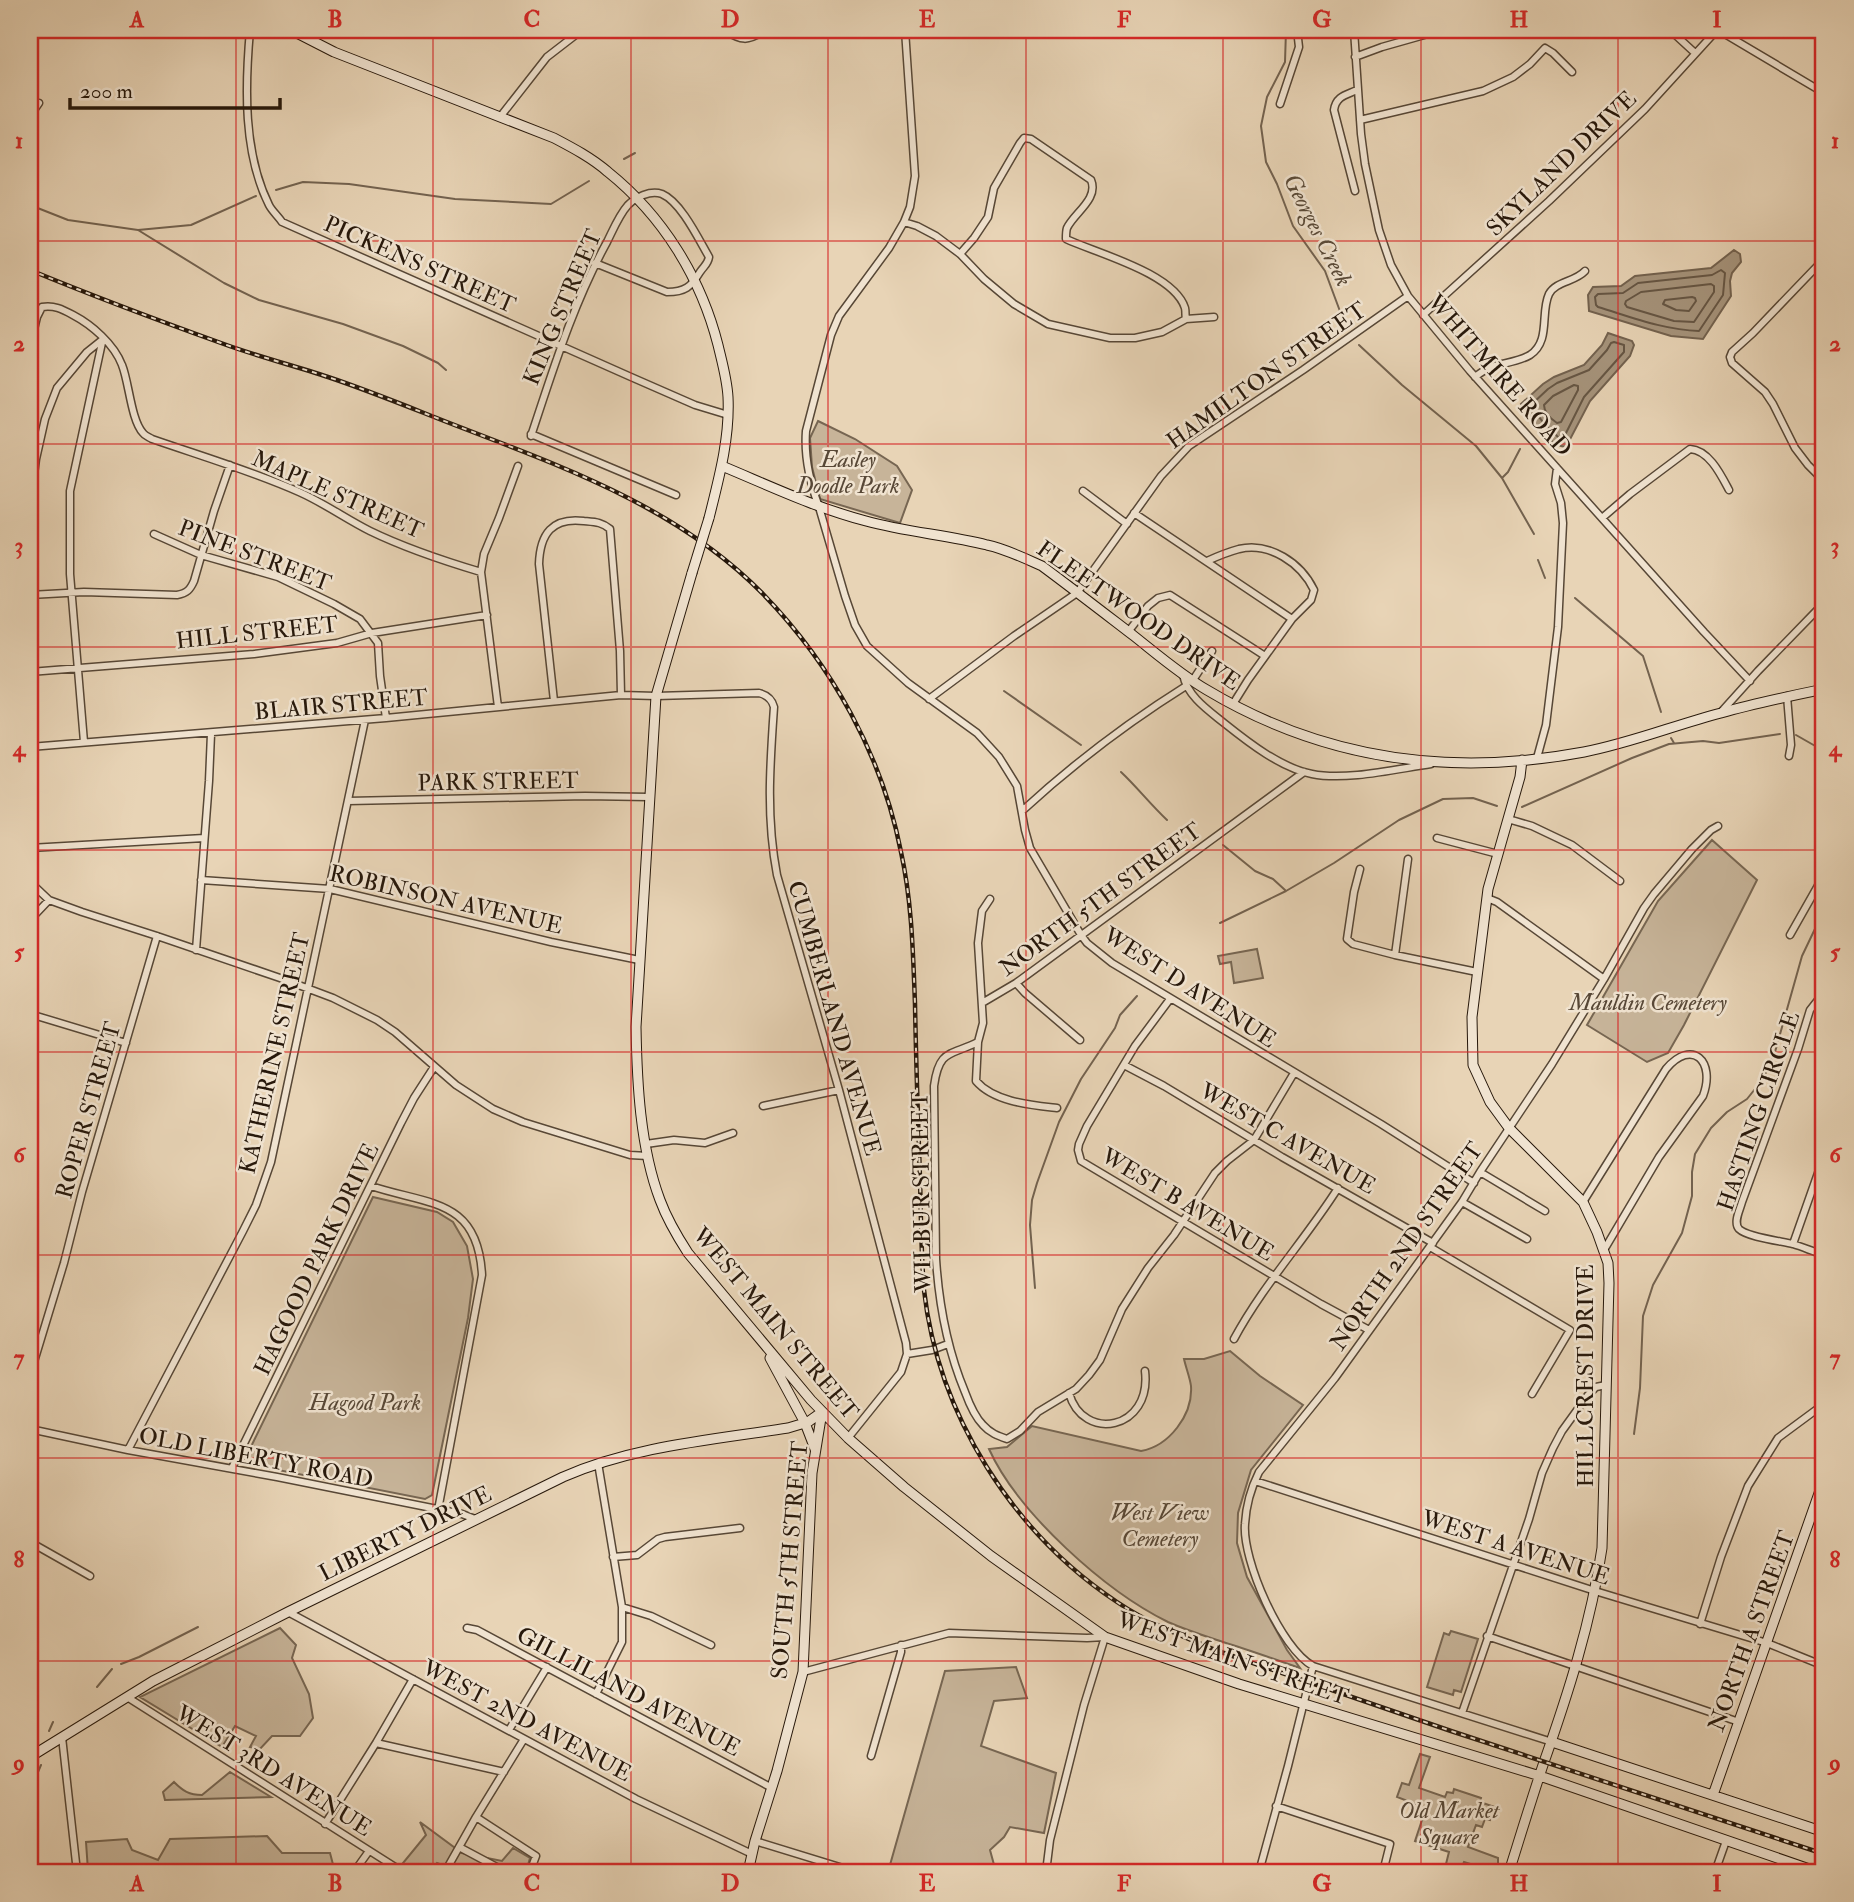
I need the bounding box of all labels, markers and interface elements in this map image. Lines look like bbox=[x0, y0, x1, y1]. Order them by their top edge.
text: A bbox=[129, 5, 145, 34]
text: B bbox=[327, 5, 343, 34]
text: C bbox=[524, 5, 540, 34]
text: D bbox=[721, 5, 739, 34]
text: E bbox=[919, 5, 936, 34]
text: F bbox=[1117, 5, 1132, 34]
text: G bbox=[1312, 5, 1332, 34]
text: H bbox=[1510, 5, 1529, 34]
text: I bbox=[1712, 5, 1722, 34]
scale bar bbox=[70, 66, 280, 110]
text: 200 m bbox=[80, 78, 133, 105]
street label: SKYLAND DRIVE bbox=[1480, 84, 1642, 242]
text: 1 bbox=[15, 126, 23, 155]
text: 1 bbox=[1831, 126, 1839, 155]
water label: Georges Creek bbox=[1276, 169, 1359, 292]
street label: PICKENS STREET bbox=[319, 209, 520, 320]
street label: KING STREET bbox=[517, 225, 608, 389]
street label: WHITMIRE ROAD bbox=[1421, 287, 1578, 463]
street label: HAMILTON STREET bbox=[1161, 295, 1372, 455]
text: 2 bbox=[13, 329, 25, 358]
text: 2 bbox=[1829, 329, 1841, 358]
street label: MAPLE STREET bbox=[247, 444, 428, 545]
park label: Easley Doodle Park bbox=[795, 445, 900, 500]
street label: PINE STREET bbox=[174, 513, 335, 598]
text: 3 bbox=[15, 531, 23, 560]
text: 3 bbox=[1831, 531, 1839, 560]
street label: FLEETWOOD DRIVE bbox=[1031, 534, 1246, 697]
street label: HILL STREET bbox=[175, 610, 340, 655]
street label: BLAIR STREET bbox=[253, 682, 429, 727]
text: 4 bbox=[12, 734, 27, 763]
text: 4 bbox=[1828, 734, 1843, 763]
street label: PARK STREET bbox=[417, 766, 579, 797]
street label: NORTH 5TH STREET bbox=[994, 816, 1207, 983]
street label: ROBINSON AVENUE bbox=[326, 859, 565, 940]
street label: CUMBERLAND AVENUE bbox=[781, 877, 888, 1159]
street label: WEST D AVENUE bbox=[1097, 920, 1282, 1054]
street label: KATHERINE STREET bbox=[233, 930, 316, 1177]
text: 5 bbox=[14, 937, 25, 966]
text: 5 bbox=[1830, 937, 1841, 966]
park label: Mauldin Cemetery bbox=[1567, 988, 1727, 1017]
street label: HASTING CIRCLE bbox=[1711, 1007, 1806, 1215]
street label: ROPER STREET bbox=[49, 1018, 128, 1202]
street label: WEST C AVENUE bbox=[1194, 1076, 1381, 1201]
street label: WILBUR STREET bbox=[905, 1091, 938, 1294]
street label: NORTH 2ND STREET bbox=[1323, 1136, 1489, 1356]
street label: HAGOOD PARK DRIVE bbox=[248, 1138, 385, 1380]
text: 6 bbox=[13, 1140, 27, 1169]
text: 6 bbox=[1829, 1140, 1843, 1169]
street label: WEST B AVENUE bbox=[1095, 1141, 1280, 1268]
street label: WEST MAIN STREET bbox=[686, 1220, 865, 1426]
street label: HILLCREST DRIVE bbox=[1571, 1264, 1600, 1488]
text: 7 bbox=[14, 1343, 25, 1372]
text: 7 bbox=[1830, 1343, 1841, 1372]
park label: Hagood Park bbox=[308, 1388, 421, 1417]
street label: OLD LIBERTY ROAD bbox=[136, 1421, 375, 1494]
street label: SOUTH 5TH STREET bbox=[765, 1440, 814, 1680]
street label: LIBERTY DRIVE bbox=[314, 1479, 496, 1588]
park label: West View Cemetery bbox=[1111, 1498, 1209, 1553]
street label: WEST A AVENUE bbox=[1417, 1503, 1614, 1592]
street label: NORTH A STREET bbox=[1702, 1527, 1801, 1736]
text: 8 bbox=[14, 1545, 25, 1574]
text: 8 bbox=[1830, 1545, 1841, 1574]
street label: WEST MAIN STREET bbox=[1112, 1605, 1352, 1712]
street label: GILLILAND AVENUE bbox=[512, 1620, 746, 1763]
street label: WEST 2ND AVENUE bbox=[416, 1652, 636, 1788]
street label: WEST 3RD AVENUE bbox=[169, 1698, 377, 1843]
text: 9 bbox=[11, 1748, 25, 1777]
text: 9 bbox=[1827, 1748, 1841, 1777]
park label: Old Market Square bbox=[1399, 1796, 1501, 1851]
text: A bbox=[129, 1869, 145, 1898]
text: B bbox=[327, 1869, 343, 1898]
text: C bbox=[524, 1869, 540, 1898]
text: D bbox=[721, 1869, 739, 1898]
text: E bbox=[919, 1869, 936, 1898]
text: F bbox=[1117, 1869, 1132, 1898]
text: G bbox=[1312, 1869, 1332, 1898]
text: H bbox=[1510, 1869, 1529, 1898]
text: I bbox=[1712, 1869, 1722, 1898]

